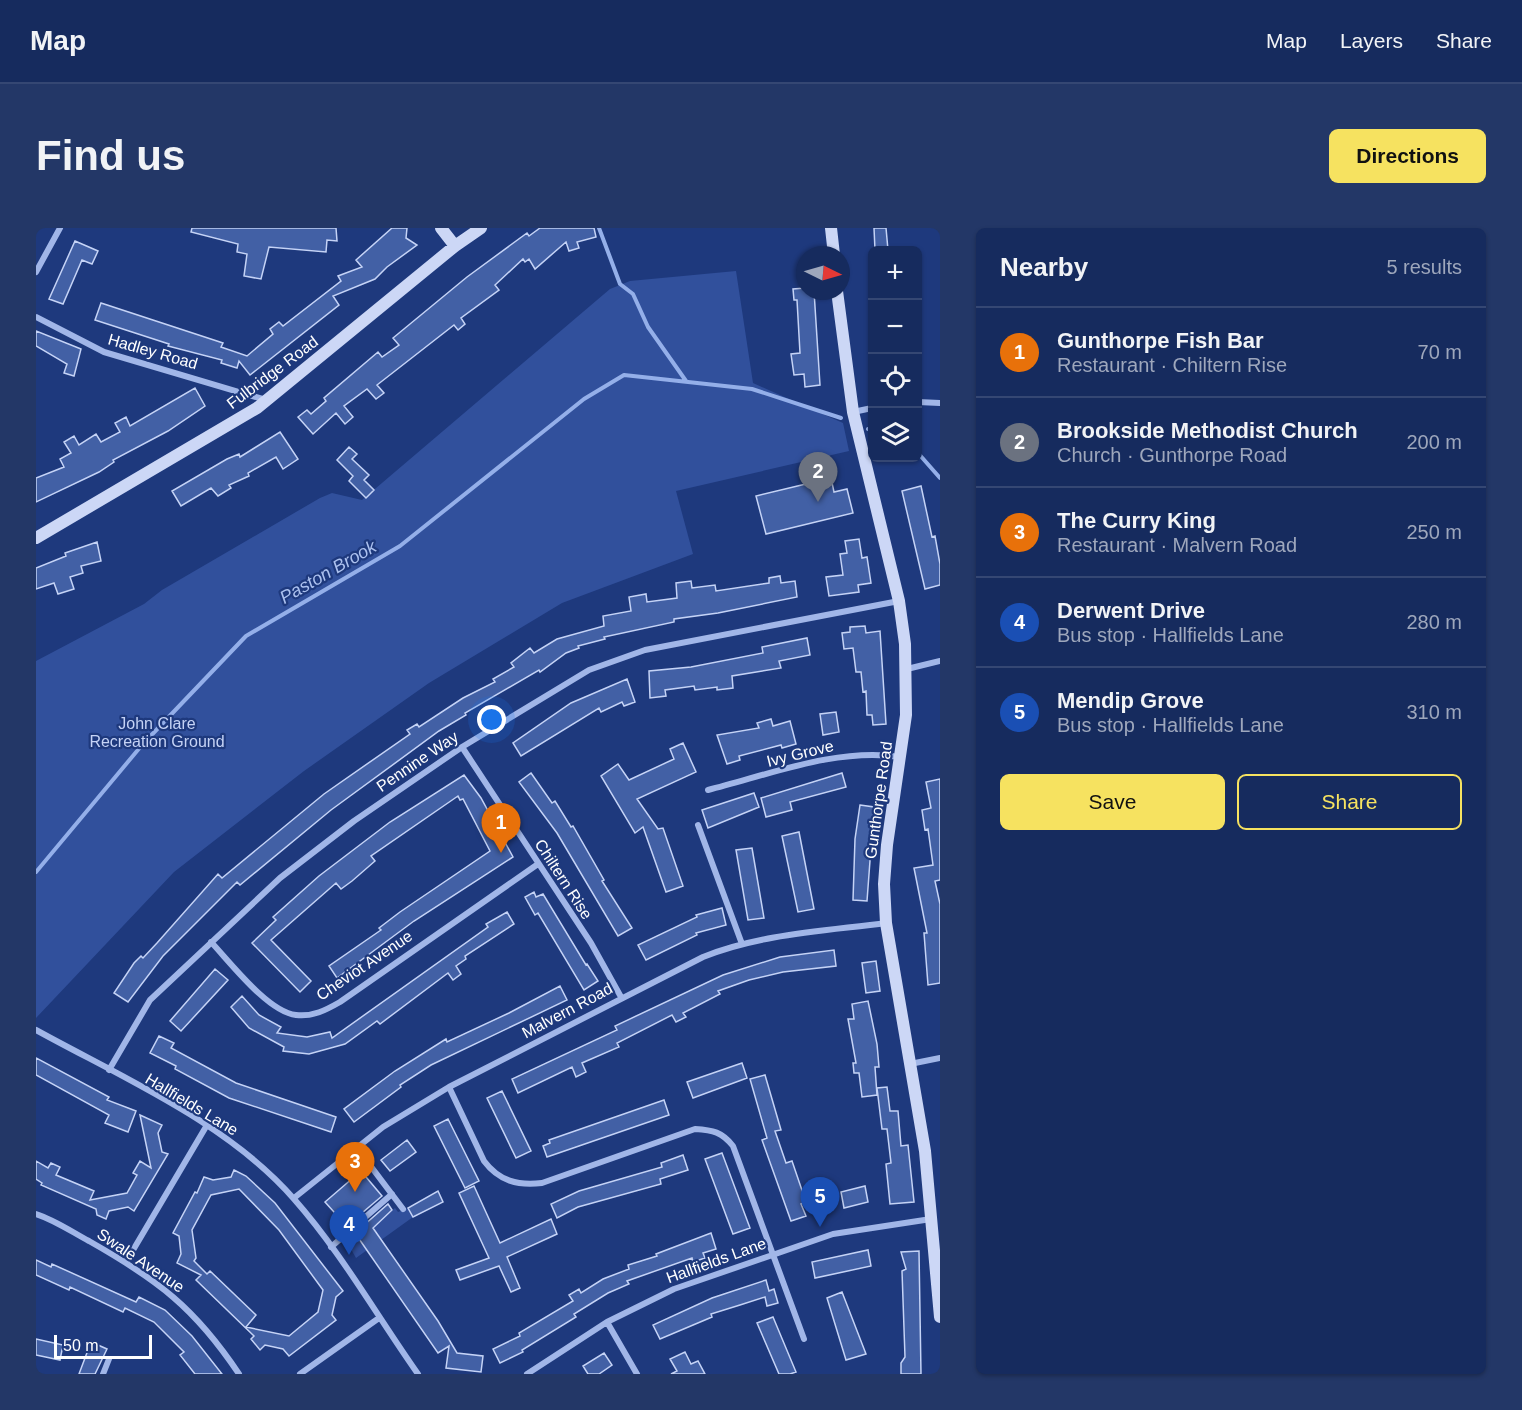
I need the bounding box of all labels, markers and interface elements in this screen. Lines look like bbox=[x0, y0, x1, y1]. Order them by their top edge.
text: Map bbox=[30, 25, 86, 56]
text: Map bbox=[1266, 29, 1307, 52]
text: Layers bbox=[1340, 29, 1403, 52]
text: Share bbox=[1436, 29, 1492, 52]
button: Directions bbox=[1329, 129, 1486, 183]
text: Find us bbox=[36, 132, 185, 179]
north arrow bbox=[796, 246, 850, 300]
map controls bbox=[868, 246, 922, 462]
button: + bbox=[868, 246, 922, 300]
text: Nearby bbox=[1000, 252, 1088, 282]
text: 5 results bbox=[1386, 256, 1462, 278]
button: − bbox=[868, 300, 922, 354]
text: Gunthorpe Fish Bar bbox=[1057, 328, 1264, 353]
street label: Hadley Road bbox=[106, 331, 200, 372]
street label: Fulbridge Road bbox=[223, 333, 321, 412]
text: 1 bbox=[1014, 341, 1025, 363]
text: 70 m bbox=[1418, 341, 1462, 363]
button: locate bbox=[868, 354, 922, 408]
text: Restaurant · Chiltern Rise bbox=[1057, 354, 1287, 376]
button: layers bbox=[868, 408, 922, 462]
text: Brookside Methodist Church bbox=[1057, 418, 1358, 443]
text: 2 bbox=[1014, 431, 1025, 453]
text: 200 m bbox=[1406, 431, 1462, 453]
text: Church · Gunthorpe Road bbox=[1057, 444, 1287, 466]
pin: 2 bbox=[798, 452, 838, 502]
text: The Curry King bbox=[1057, 508, 1216, 533]
text: 3 bbox=[1014, 521, 1025, 543]
text: 250 m bbox=[1406, 521, 1462, 543]
text: Restaurant · Malvern Road bbox=[1057, 534, 1297, 556]
water label: Paston Brook bbox=[276, 536, 381, 608]
text: Derwent Drive bbox=[1057, 598, 1205, 623]
text: 4 bbox=[1014, 611, 1025, 633]
text: 280 m bbox=[1406, 611, 1462, 633]
text: Bus stop · Hallfields Lane bbox=[1057, 624, 1284, 646]
text: Mendip Grove bbox=[1057, 688, 1204, 713]
text: 5 bbox=[1014, 701, 1025, 723]
text: 310 m bbox=[1406, 701, 1462, 723]
your location bbox=[477, 705, 506, 734]
text: Bus stop · Hallfields Lane bbox=[1057, 714, 1284, 736]
park label: John Clare Recreation Ground bbox=[89, 715, 225, 750]
street label: Pennine Way bbox=[373, 728, 461, 795]
street label: Ivy Grove bbox=[765, 737, 835, 770]
street label: Gunthorpe Road bbox=[862, 740, 895, 860]
button: Save bbox=[1000, 774, 1225, 830]
button: Share bbox=[1237, 774, 1462, 830]
pin: 1 bbox=[482, 804, 520, 853]
street label: Chiltern Rise bbox=[532, 836, 596, 922]
street label: Cheviot Avenue bbox=[313, 927, 415, 1004]
street label: Malvern Road bbox=[519, 980, 615, 1041]
street label: Hallfields Lane bbox=[142, 1070, 241, 1139]
pin: 3 bbox=[336, 1142, 374, 1192]
pin: 5 bbox=[800, 1178, 840, 1227]
pin: 4 bbox=[330, 1206, 368, 1255]
street label: Swale Avenue bbox=[94, 1225, 187, 1296]
street label: Hallfields Lane bbox=[664, 1234, 768, 1286]
scale bar bbox=[54, 1332, 152, 1360]
text: 50 m bbox=[63, 1337, 99, 1354]

